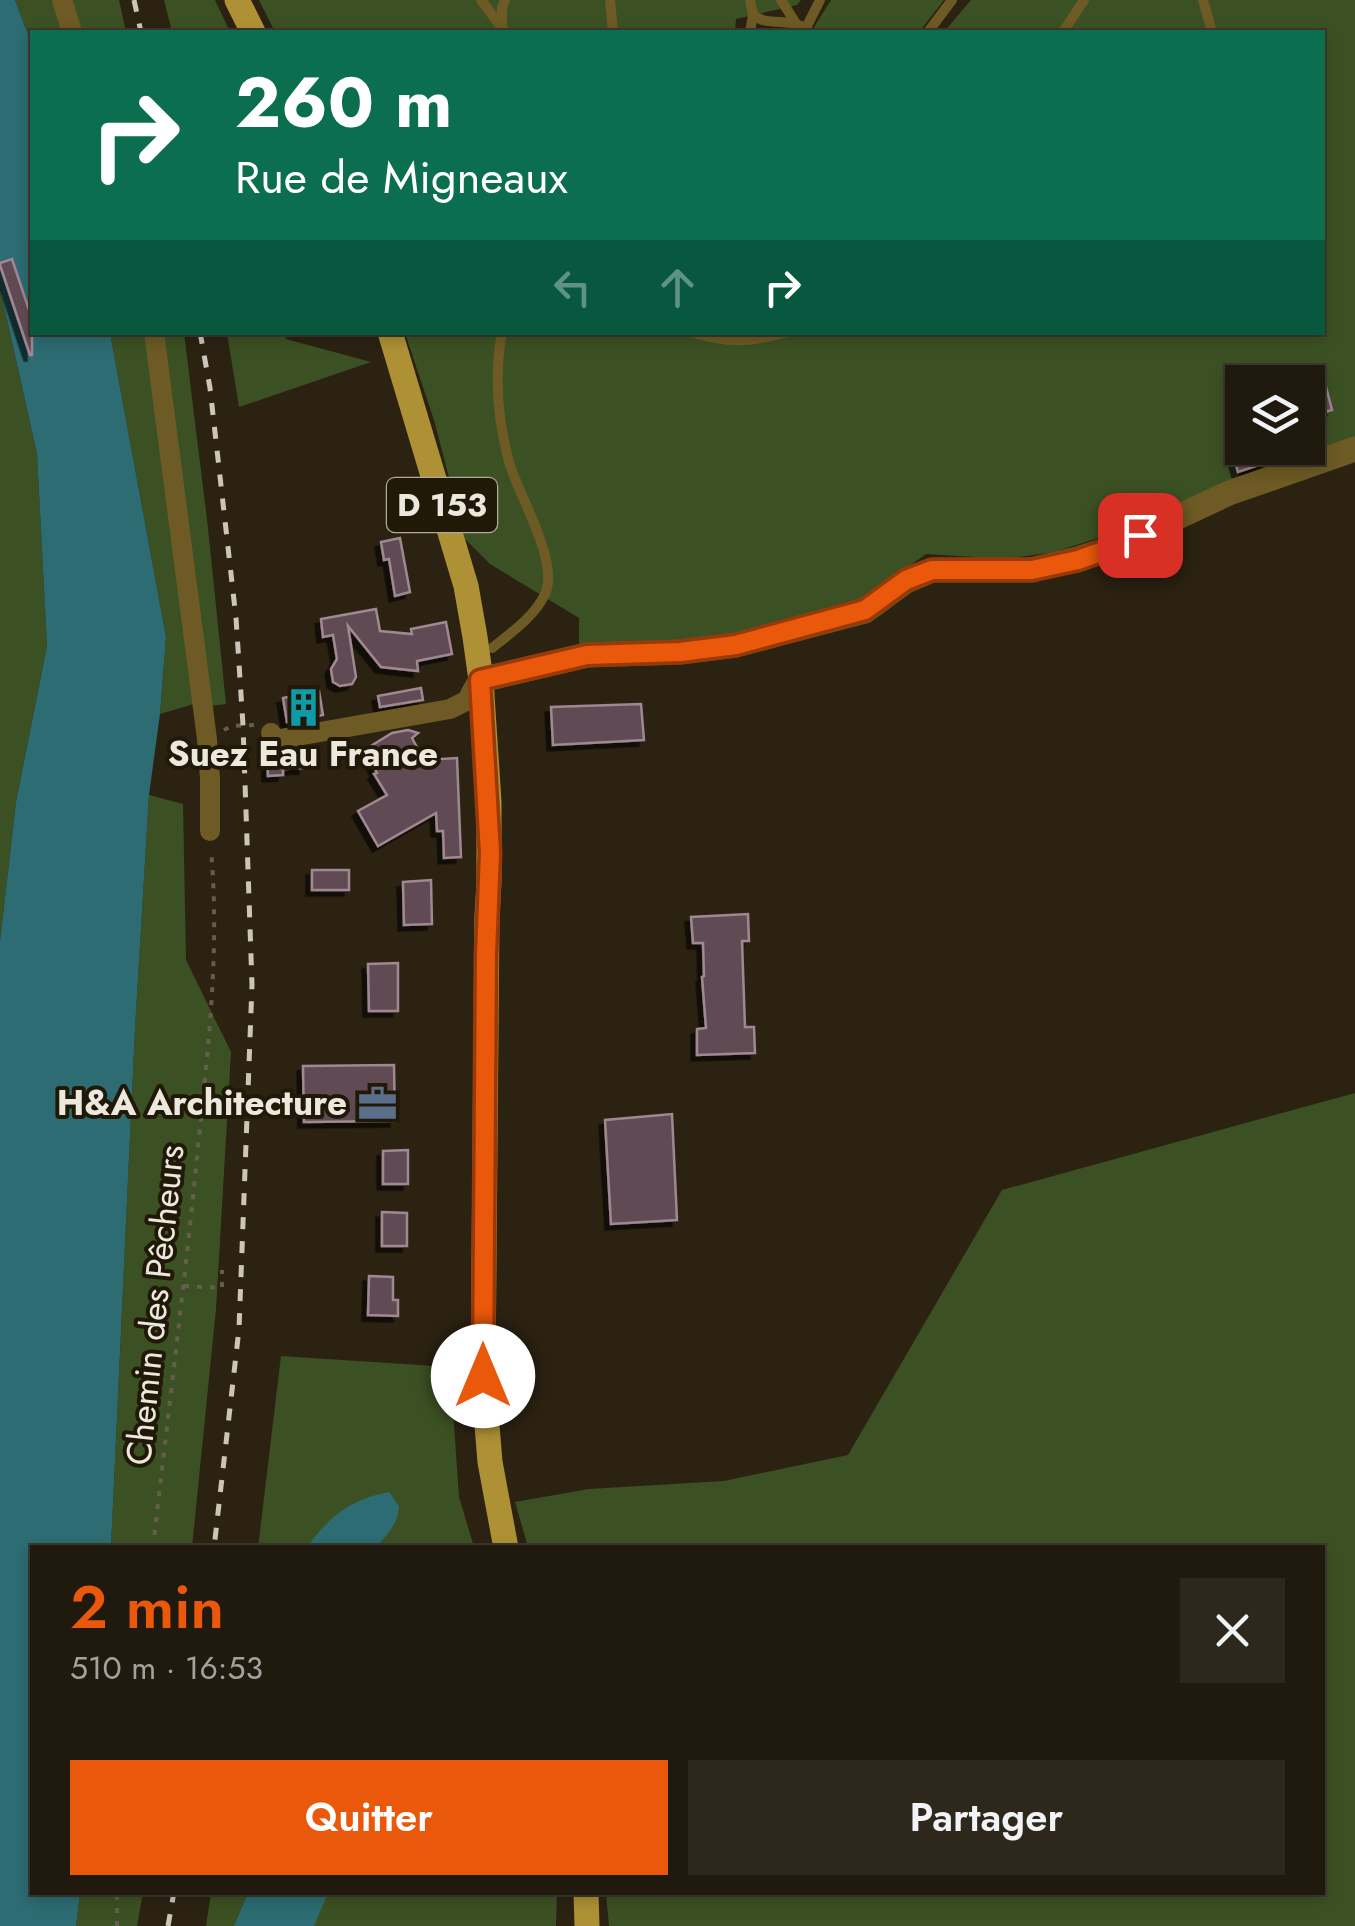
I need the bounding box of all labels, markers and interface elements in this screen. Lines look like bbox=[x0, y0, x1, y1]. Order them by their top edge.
text: 260 m bbox=[235, 52, 453, 153]
icon: right bbox=[70, 70, 200, 200]
text: Rue de Migneaux bbox=[235, 145, 568, 210]
icon: left bbox=[545, 260, 600, 315]
icon: ahead bbox=[650, 260, 705, 315]
icon: right bbox=[755, 260, 810, 315]
map controls bbox=[1225, 365, 1325, 465]
button: layers bbox=[1225, 365, 1325, 465]
road number: D 153 bbox=[387, 478, 497, 532]
pin bbox=[1098, 493, 1183, 578]
icon: arrive bbox=[1113, 508, 1168, 563]
building icon: Suez Eau France bbox=[282, 686, 324, 728]
place label: Suez Eau France bbox=[168, 729, 438, 779]
place label: H&A Architecture bbox=[57, 1078, 347, 1128]
office icon: H&A Architecture bbox=[356, 1082, 398, 1124]
street label: Chemin des Pêcheurs bbox=[113, 1142, 197, 1468]
position arrow bbox=[431, 1324, 535, 1428]
text: 2 min bbox=[70, 1564, 224, 1651]
button: close bbox=[1180, 1578, 1285, 1683]
text: 510 m · 16:53 bbox=[70, 1645, 263, 1691]
button: Quitter bbox=[70, 1760, 668, 1875]
button: Partager bbox=[688, 1760, 1285, 1875]

